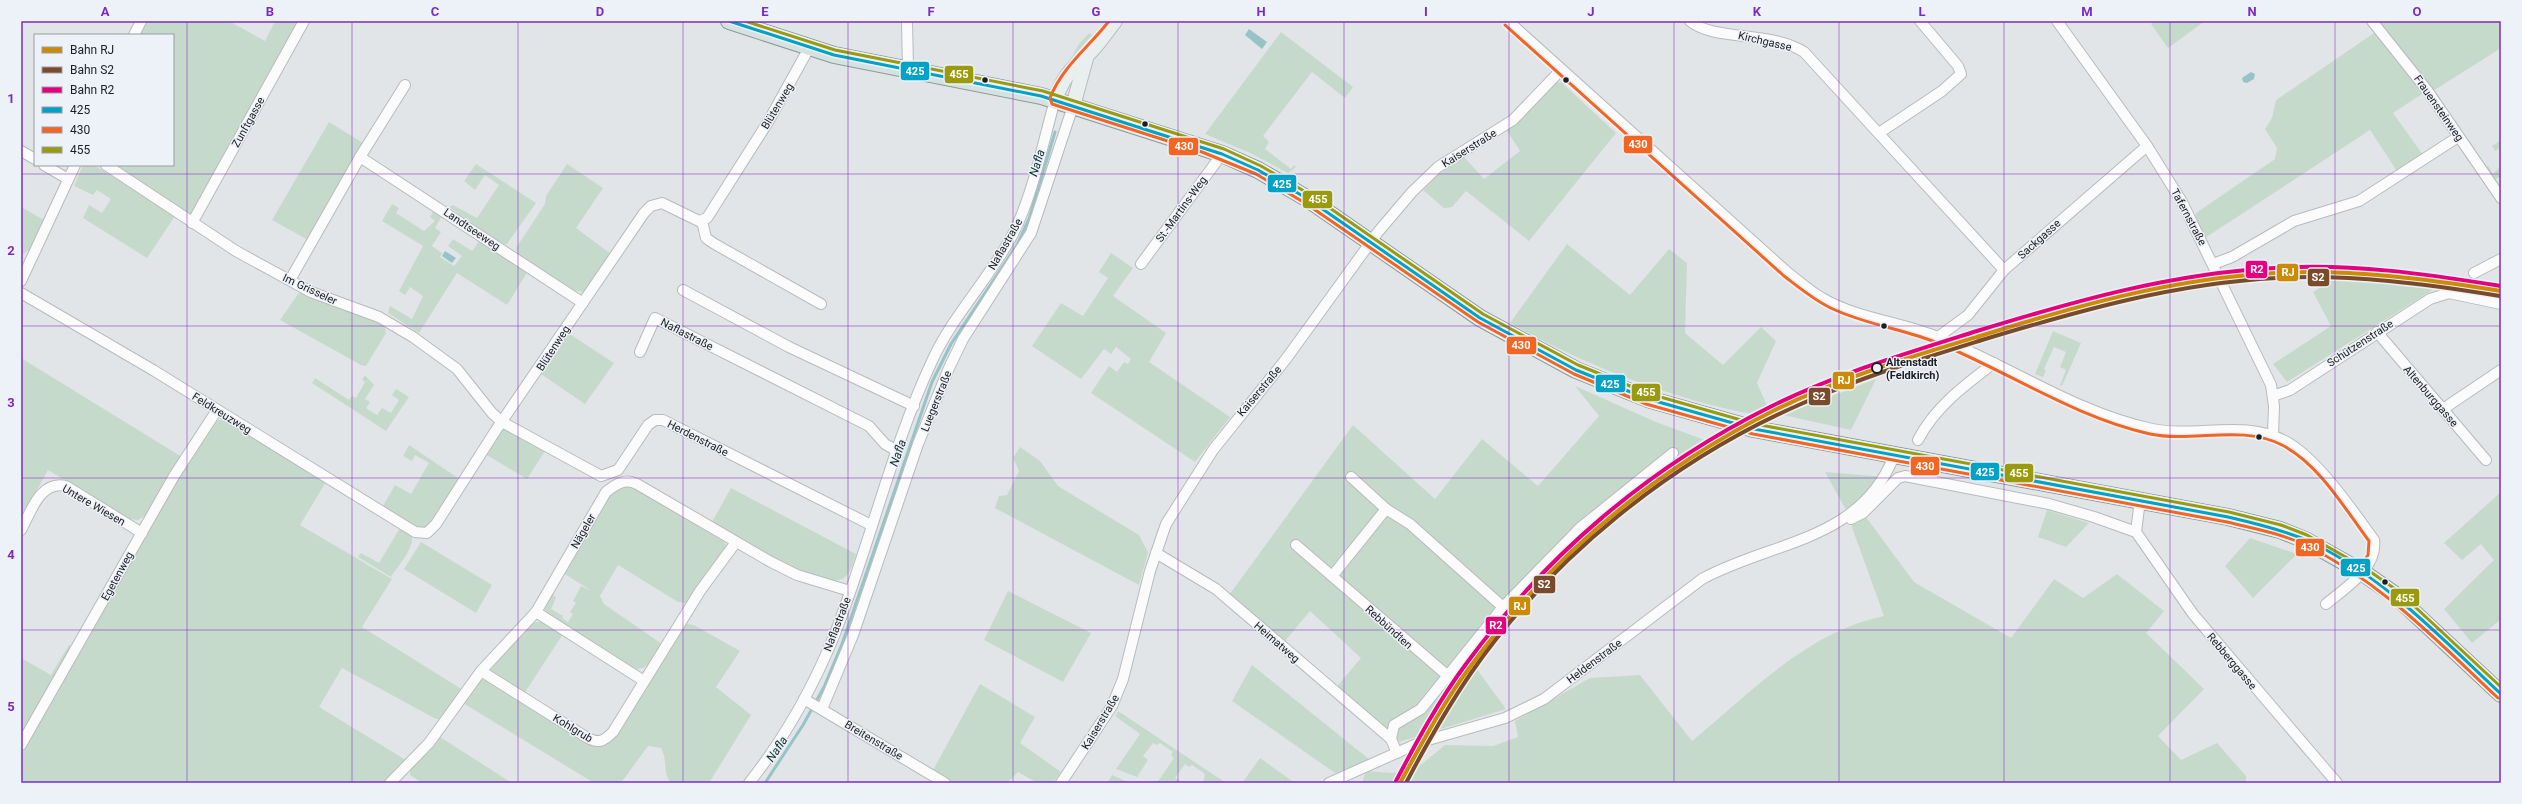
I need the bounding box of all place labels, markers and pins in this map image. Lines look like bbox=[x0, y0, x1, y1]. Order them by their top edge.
unlabelled marker bbox=[980, 75, 990, 85]
unlabelled marker bbox=[1561, 75, 1571, 85]
unlabelled marker bbox=[1140, 119, 1150, 129]
unlabelled marker bbox=[1879, 321, 1889, 331]
place label: Altenstadt (Feldkirch) bbox=[1886, 356, 1939, 382]
marker: Altenstadt (Feldkirch) bbox=[1871, 362, 1883, 374]
unlabelled marker bbox=[2254, 432, 2264, 442]
unlabelled marker bbox=[2380, 577, 2390, 587]

